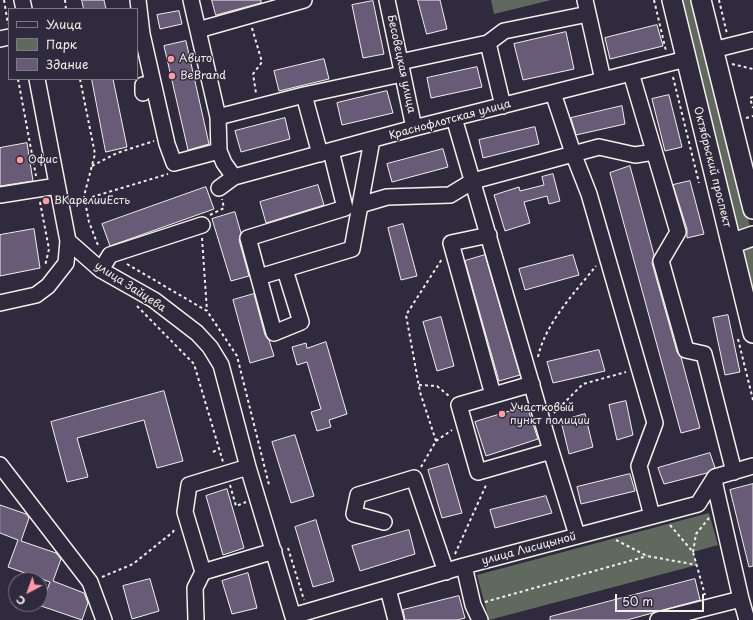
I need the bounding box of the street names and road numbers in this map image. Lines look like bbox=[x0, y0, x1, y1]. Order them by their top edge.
street label: Бесовецкая улица bbox=[384, 14, 418, 114]
street label: Краснофлотская улица bbox=[388, 97, 512, 143]
street label: Октябрьский проспект bbox=[691, 105, 733, 229]
street label: улица Зайцева bbox=[92, 259, 168, 315]
street label: улица Лисицыной bbox=[480, 530, 578, 568]

